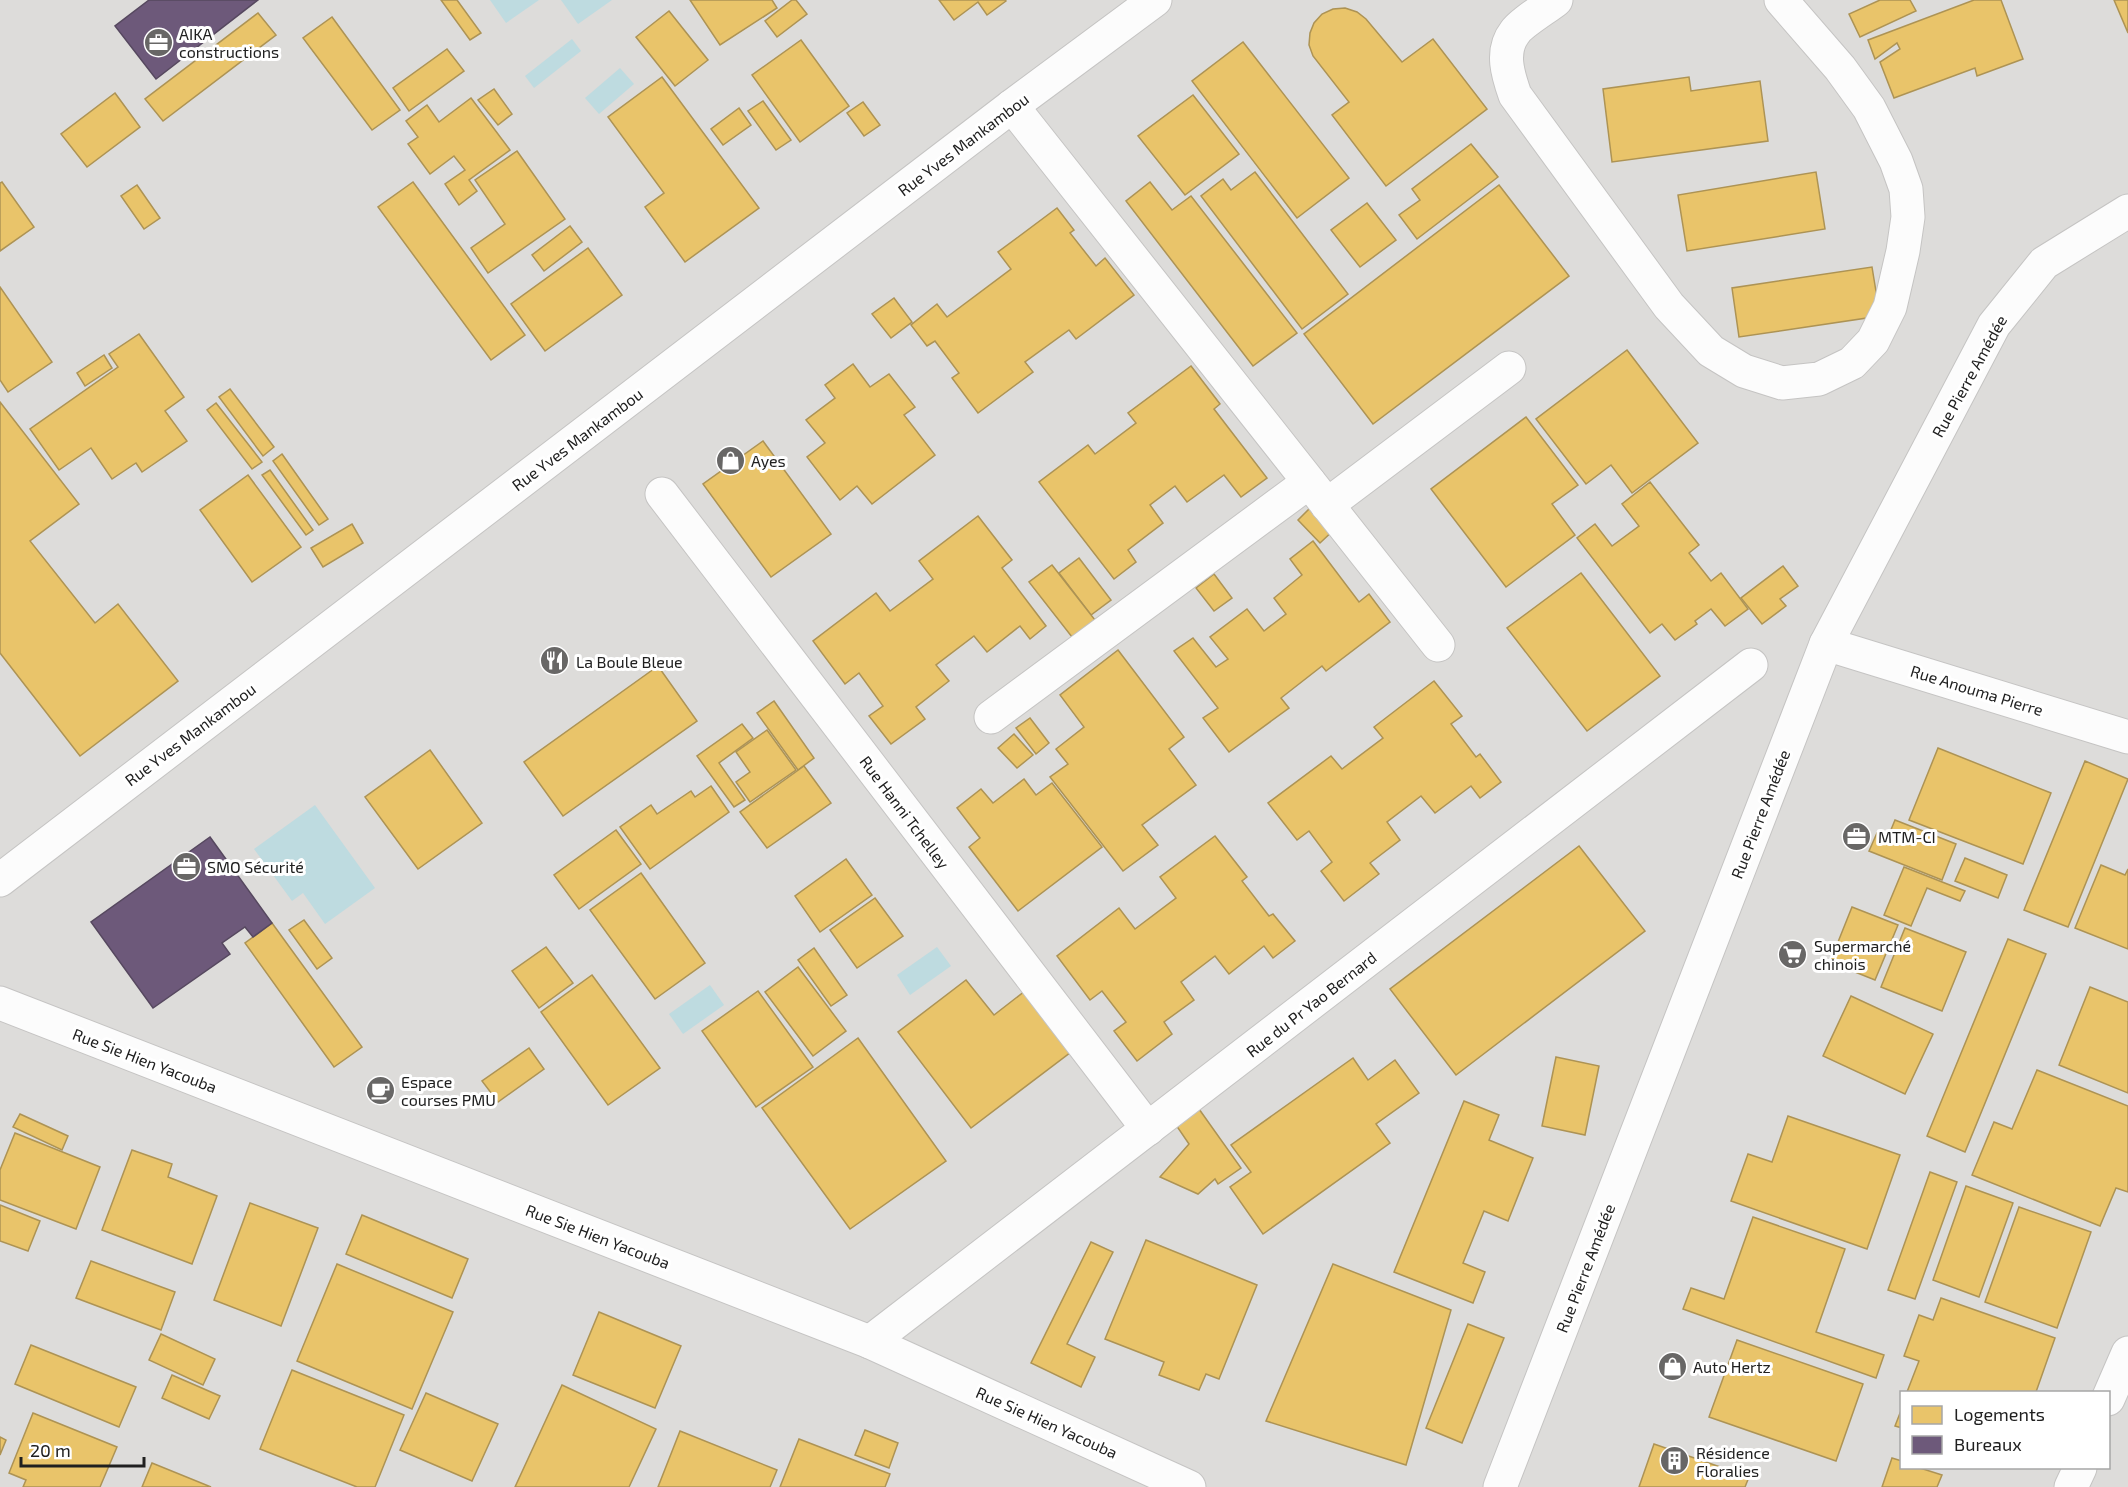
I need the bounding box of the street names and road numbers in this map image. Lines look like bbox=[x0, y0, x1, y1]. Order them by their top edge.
street label: Rue Yves Mankambou bbox=[894, 89, 1032, 199]
street label: Rue Pierre Amédée bbox=[1928, 312, 2010, 440]
street label: Rue Yves Mankambou bbox=[508, 384, 646, 494]
street label: Rue Anouma Pierre bbox=[1908, 661, 2046, 719]
street label: Rue Yves Mankambou bbox=[121, 679, 259, 789]
street label: Rue Pierre Amédée bbox=[1727, 747, 1793, 881]
street label: Rue Hanni Tchelley bbox=[856, 752, 954, 872]
street label: Rue du Pr Yao Bernard bbox=[1242, 947, 1380, 1061]
street label: Rue Sie Hien Yacouba bbox=[70, 1024, 220, 1096]
street label: Rue Sie Hien Yacouba bbox=[523, 1200, 673, 1272]
street label: Rue Pierre Amédée bbox=[1552, 1201, 1618, 1335]
street label: Rue Sie Hien Yacouba bbox=[973, 1382, 1121, 1462]

